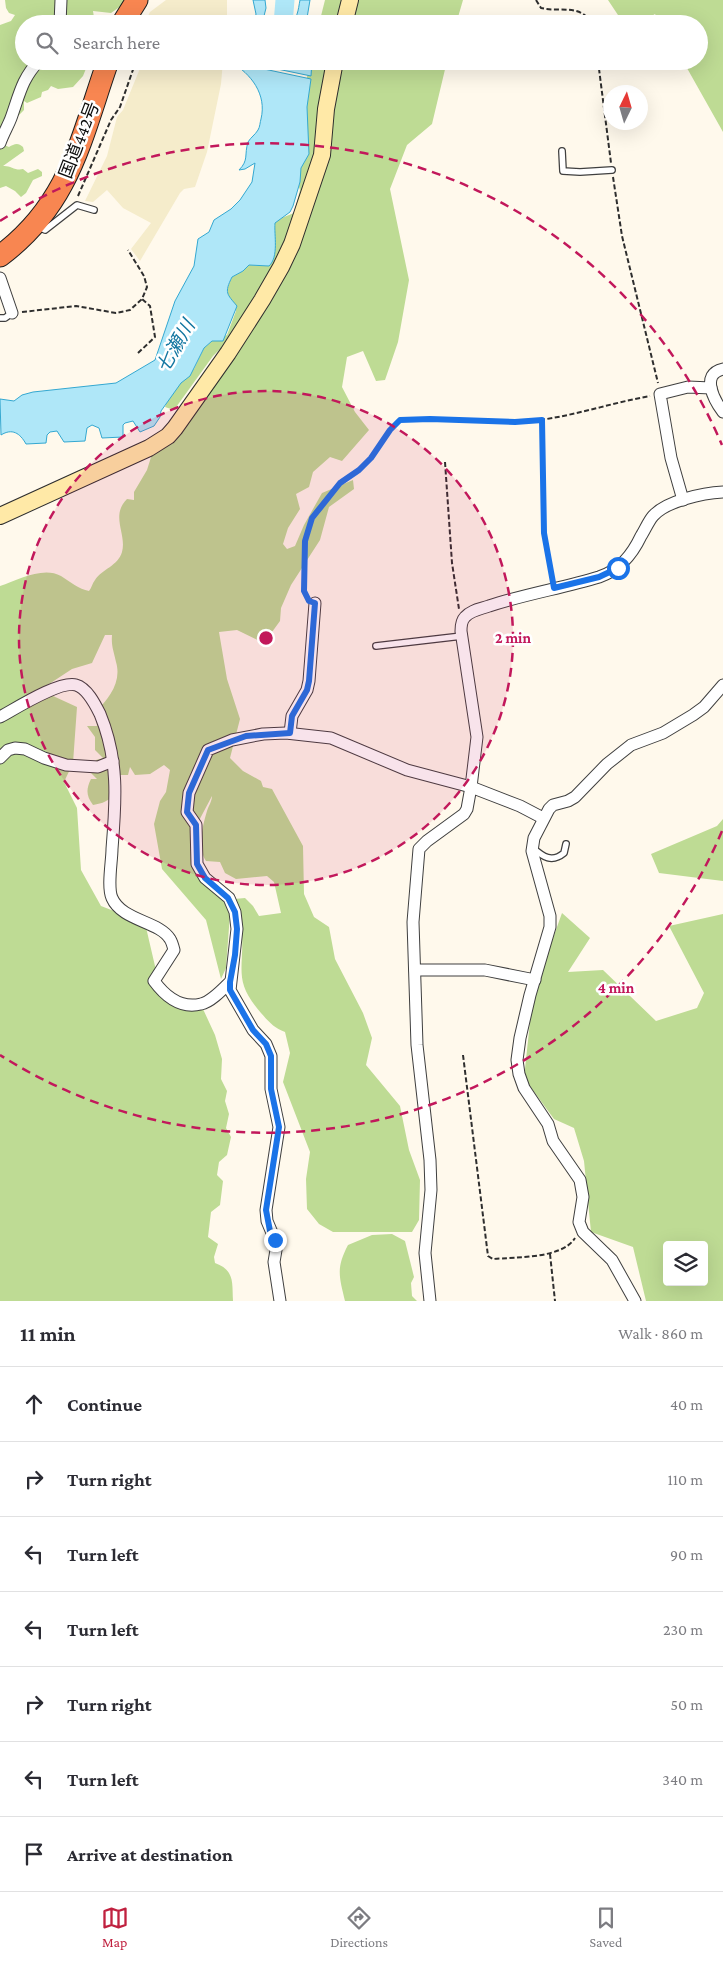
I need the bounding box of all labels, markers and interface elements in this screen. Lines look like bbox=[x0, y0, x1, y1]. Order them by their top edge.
search box bbox=[15, 15, 708, 70]
icon: search bbox=[33, 29, 61, 57]
text: Search here bbox=[73, 32, 160, 53]
north arrow bbox=[603, 85, 648, 130]
street label: 国道442号 bbox=[55, 99, 103, 181]
water label: 七瀬川 bbox=[152, 315, 200, 376]
route start bbox=[607, 557, 630, 580]
centre of rings bbox=[257, 629, 275, 647]
text: 2 min bbox=[495, 630, 531, 646]
text: 4 min bbox=[598, 980, 635, 996]
route end bbox=[264, 1229, 287, 1252]
map controls bbox=[663, 1241, 708, 1286]
button: layers bbox=[663, 1241, 708, 1286]
text: 11 min bbox=[20, 1322, 76, 1346]
text: Walk · 860 m bbox=[618, 1325, 703, 1342]
icon: ahead bbox=[20, 1390, 48, 1418]
text: Continue bbox=[67, 1394, 142, 1415]
text: 40 m bbox=[670, 1396, 703, 1413]
icon: right bbox=[20, 1465, 48, 1493]
text: Turn right bbox=[67, 1469, 152, 1490]
text: 110 m bbox=[667, 1471, 703, 1488]
icon: left bbox=[20, 1540, 48, 1568]
text: Turn left bbox=[67, 1544, 139, 1565]
text: 90 m bbox=[670, 1546, 703, 1563]
icon: left bbox=[20, 1615, 48, 1643]
text: Turn left bbox=[67, 1619, 139, 1640]
text: 230 m bbox=[663, 1621, 703, 1638]
icon: right bbox=[20, 1690, 48, 1718]
text: Turn right bbox=[67, 1694, 152, 1715]
text: 50 m bbox=[671, 1696, 703, 1713]
icon: left bbox=[20, 1765, 48, 1793]
text: Turn left bbox=[67, 1769, 139, 1790]
text: 340 m bbox=[662, 1771, 703, 1788]
icon: arrive bbox=[20, 1840, 48, 1868]
text: Arrive at destination bbox=[67, 1844, 233, 1865]
tab: Map bbox=[101, 1904, 129, 1950]
tab: Directions bbox=[330, 1904, 388, 1950]
tab: Saved bbox=[589, 1904, 622, 1950]

